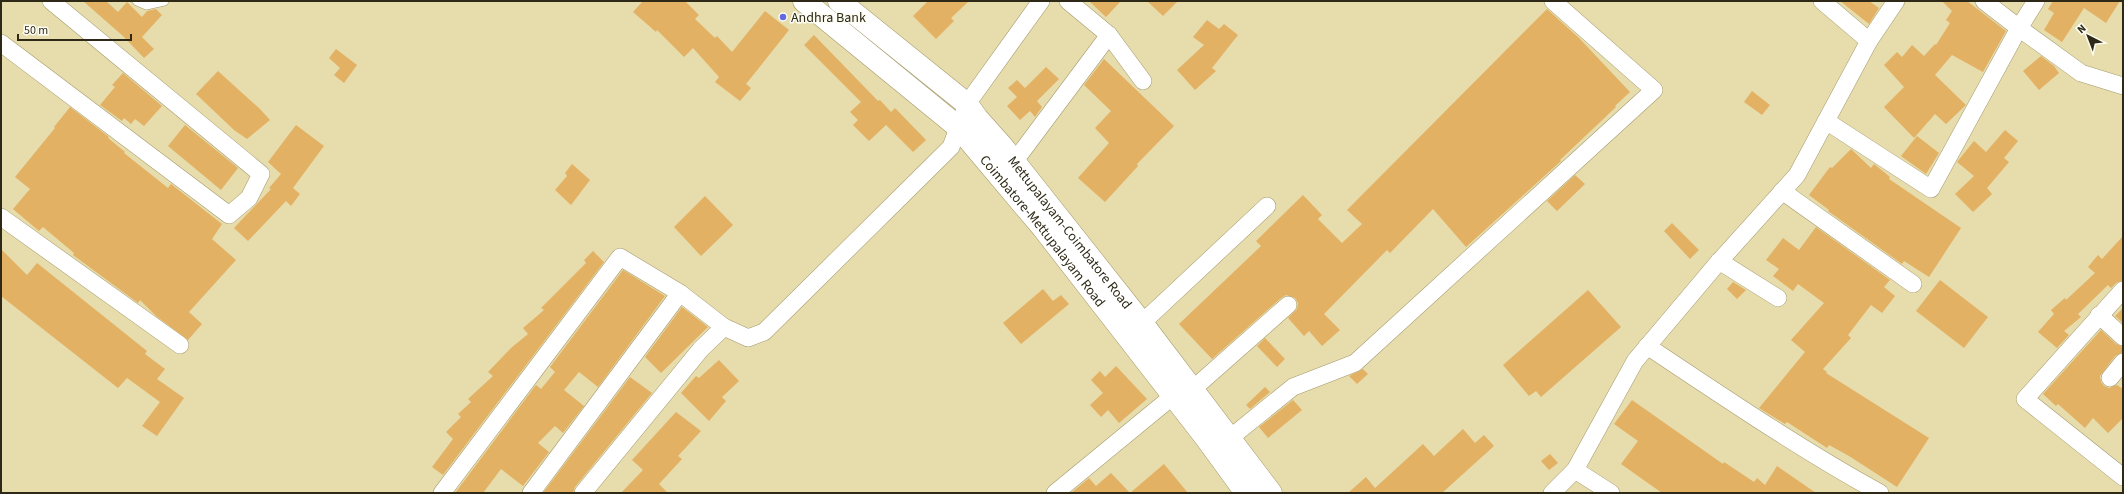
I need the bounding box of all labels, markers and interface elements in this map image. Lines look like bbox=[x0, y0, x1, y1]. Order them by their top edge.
place label: Andhra Bank bbox=[791, 8, 866, 28]
marker: Andhra Bank bbox=[778, 12, 788, 22]
scale bar bbox=[18, 16, 131, 42]
north arrow bbox=[2068, 16, 2108, 56]
text: N bbox=[2074, 21, 2089, 37]
text: 50 m bbox=[24, 22, 48, 39]
street label: Coimbatore-Mettupalayam Road bbox=[975, 151, 1110, 312]
street label: Mettupalayam-Coimbatore Road bbox=[1003, 152, 1136, 314]

